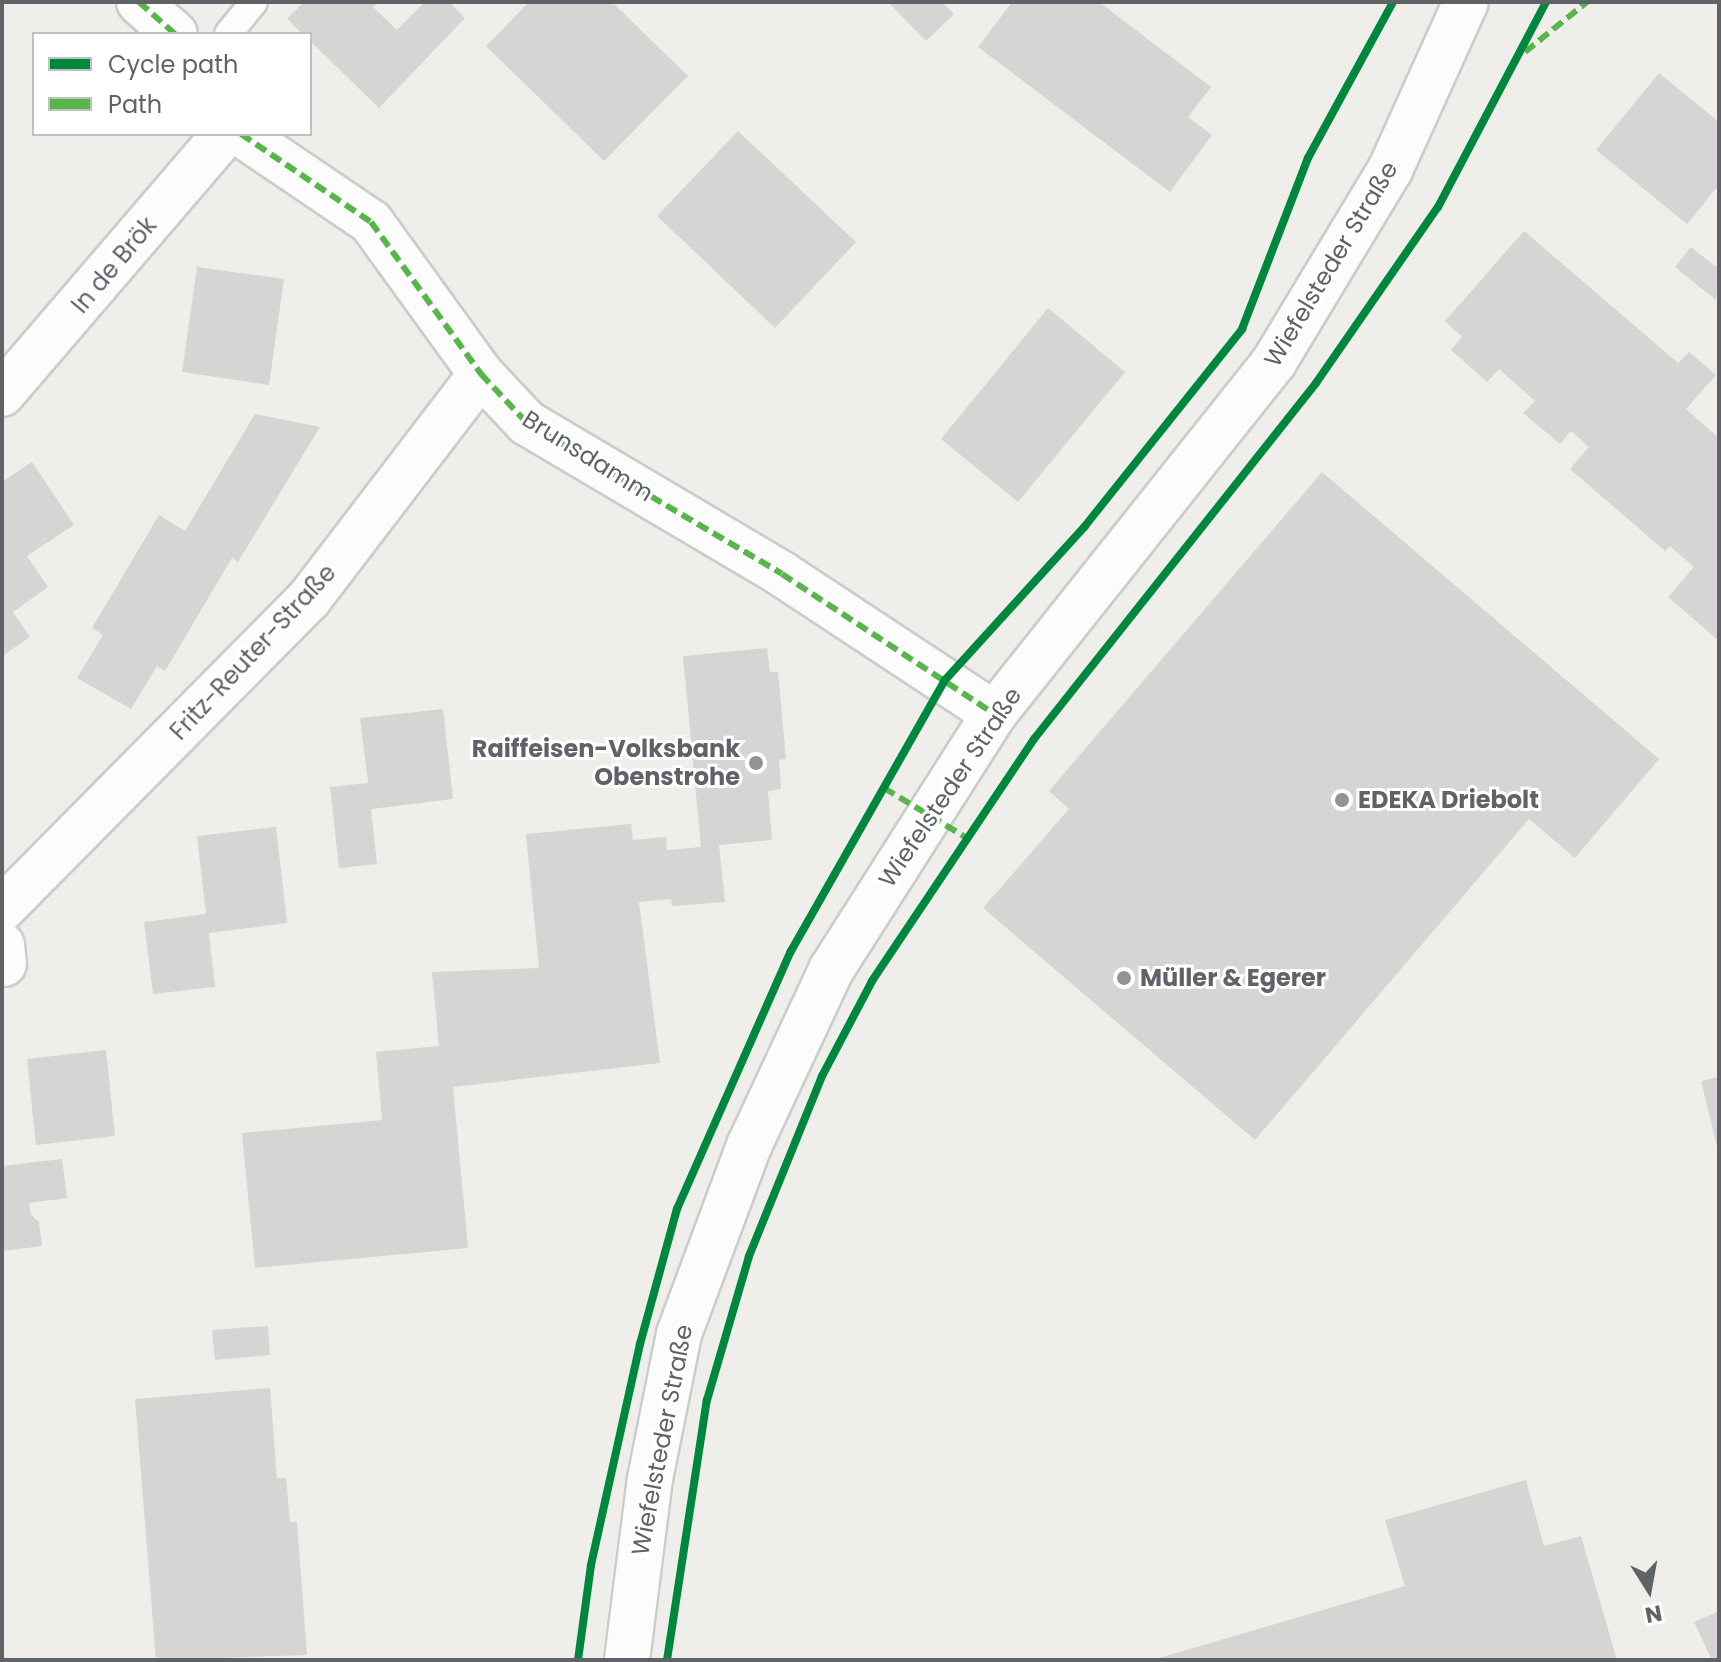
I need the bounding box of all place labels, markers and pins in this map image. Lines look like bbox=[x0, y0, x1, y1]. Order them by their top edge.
place label: Raiffeisen-Volksbank Obenstrohe bbox=[472, 735, 740, 791]
marker: Raiffeisen-Volksbank Obenstrohe bbox=[747, 754, 765, 772]
place label: EDEKA Driebolt bbox=[1358, 786, 1539, 814]
marker: EDEKA Driebolt bbox=[1333, 791, 1351, 809]
place label: Müller & Egerer bbox=[1140, 964, 1326, 992]
marker: Müller & Egerer bbox=[1115, 969, 1133, 987]

